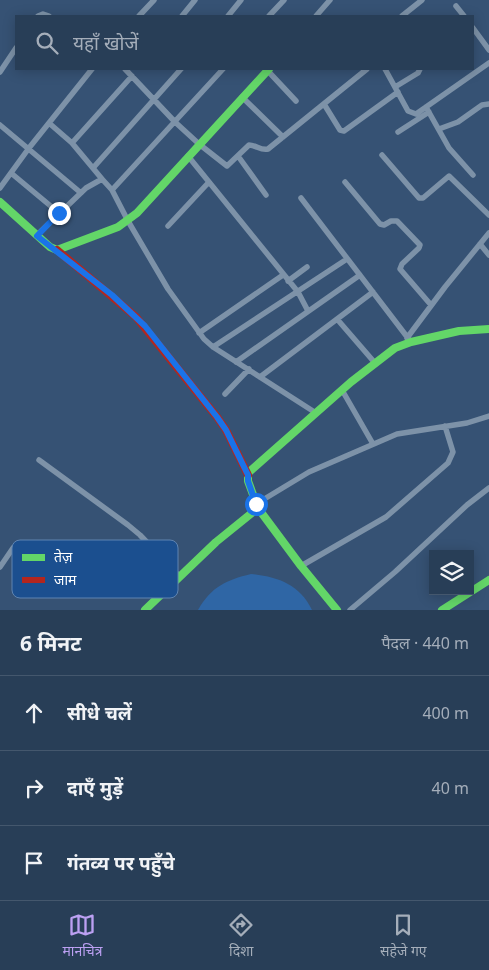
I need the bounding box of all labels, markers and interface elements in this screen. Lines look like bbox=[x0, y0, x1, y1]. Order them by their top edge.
search box bbox=[15, 15, 474, 70]
icon: search bbox=[33, 29, 61, 57]
text: यहाँ खोजें bbox=[73, 30, 139, 56]
route end bbox=[48, 202, 71, 225]
route start bbox=[245, 493, 268, 516]
legend bbox=[12, 540, 178, 598]
text: तेज़ bbox=[54, 547, 73, 566]
map controls bbox=[429, 550, 474, 595]
button: layers bbox=[429, 550, 474, 595]
text: जाम bbox=[54, 570, 77, 589]
text: 6 मिनट bbox=[20, 629, 82, 657]
text: पैदल · 440 m bbox=[381, 632, 469, 654]
icon: ahead bbox=[20, 699, 48, 727]
text: सीधे चलें bbox=[67, 700, 132, 726]
text: 400 m bbox=[422, 702, 469, 724]
icon: right bbox=[20, 774, 48, 802]
text: दाएँ मुड़ें bbox=[67, 775, 123, 801]
text: 40 m bbox=[432, 777, 469, 799]
icon: arrive bbox=[20, 849, 48, 877]
text: गंतव्य पर पहुँचे bbox=[67, 850, 175, 876]
tab: मानचित्र bbox=[62, 911, 102, 960]
tab: दिशा bbox=[227, 911, 255, 960]
tab: सहेजे गए bbox=[380, 911, 427, 960]

